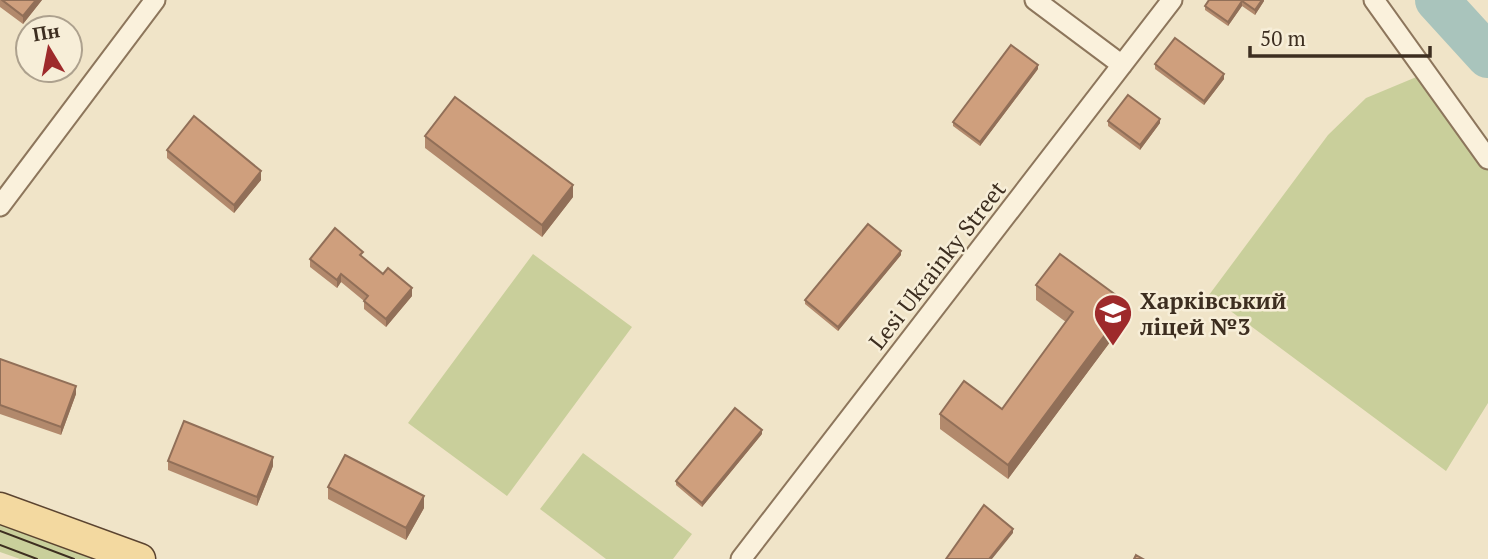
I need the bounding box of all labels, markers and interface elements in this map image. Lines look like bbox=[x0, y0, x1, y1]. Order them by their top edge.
north arrow bbox=[14, 14, 84, 84]
scale bar bbox=[1250, 14, 1430, 58]
text: Пн bbox=[30, 17, 62, 46]
text: 50 m bbox=[1260, 24, 1306, 52]
street label: Lesi Ukrainky Street bbox=[862, 174, 1013, 355]
place label: Харківський ліцей №3 bbox=[1140, 285, 1286, 342]
school or university icon: Харківський ліцей №3 bbox=[1092, 292, 1134, 347]

